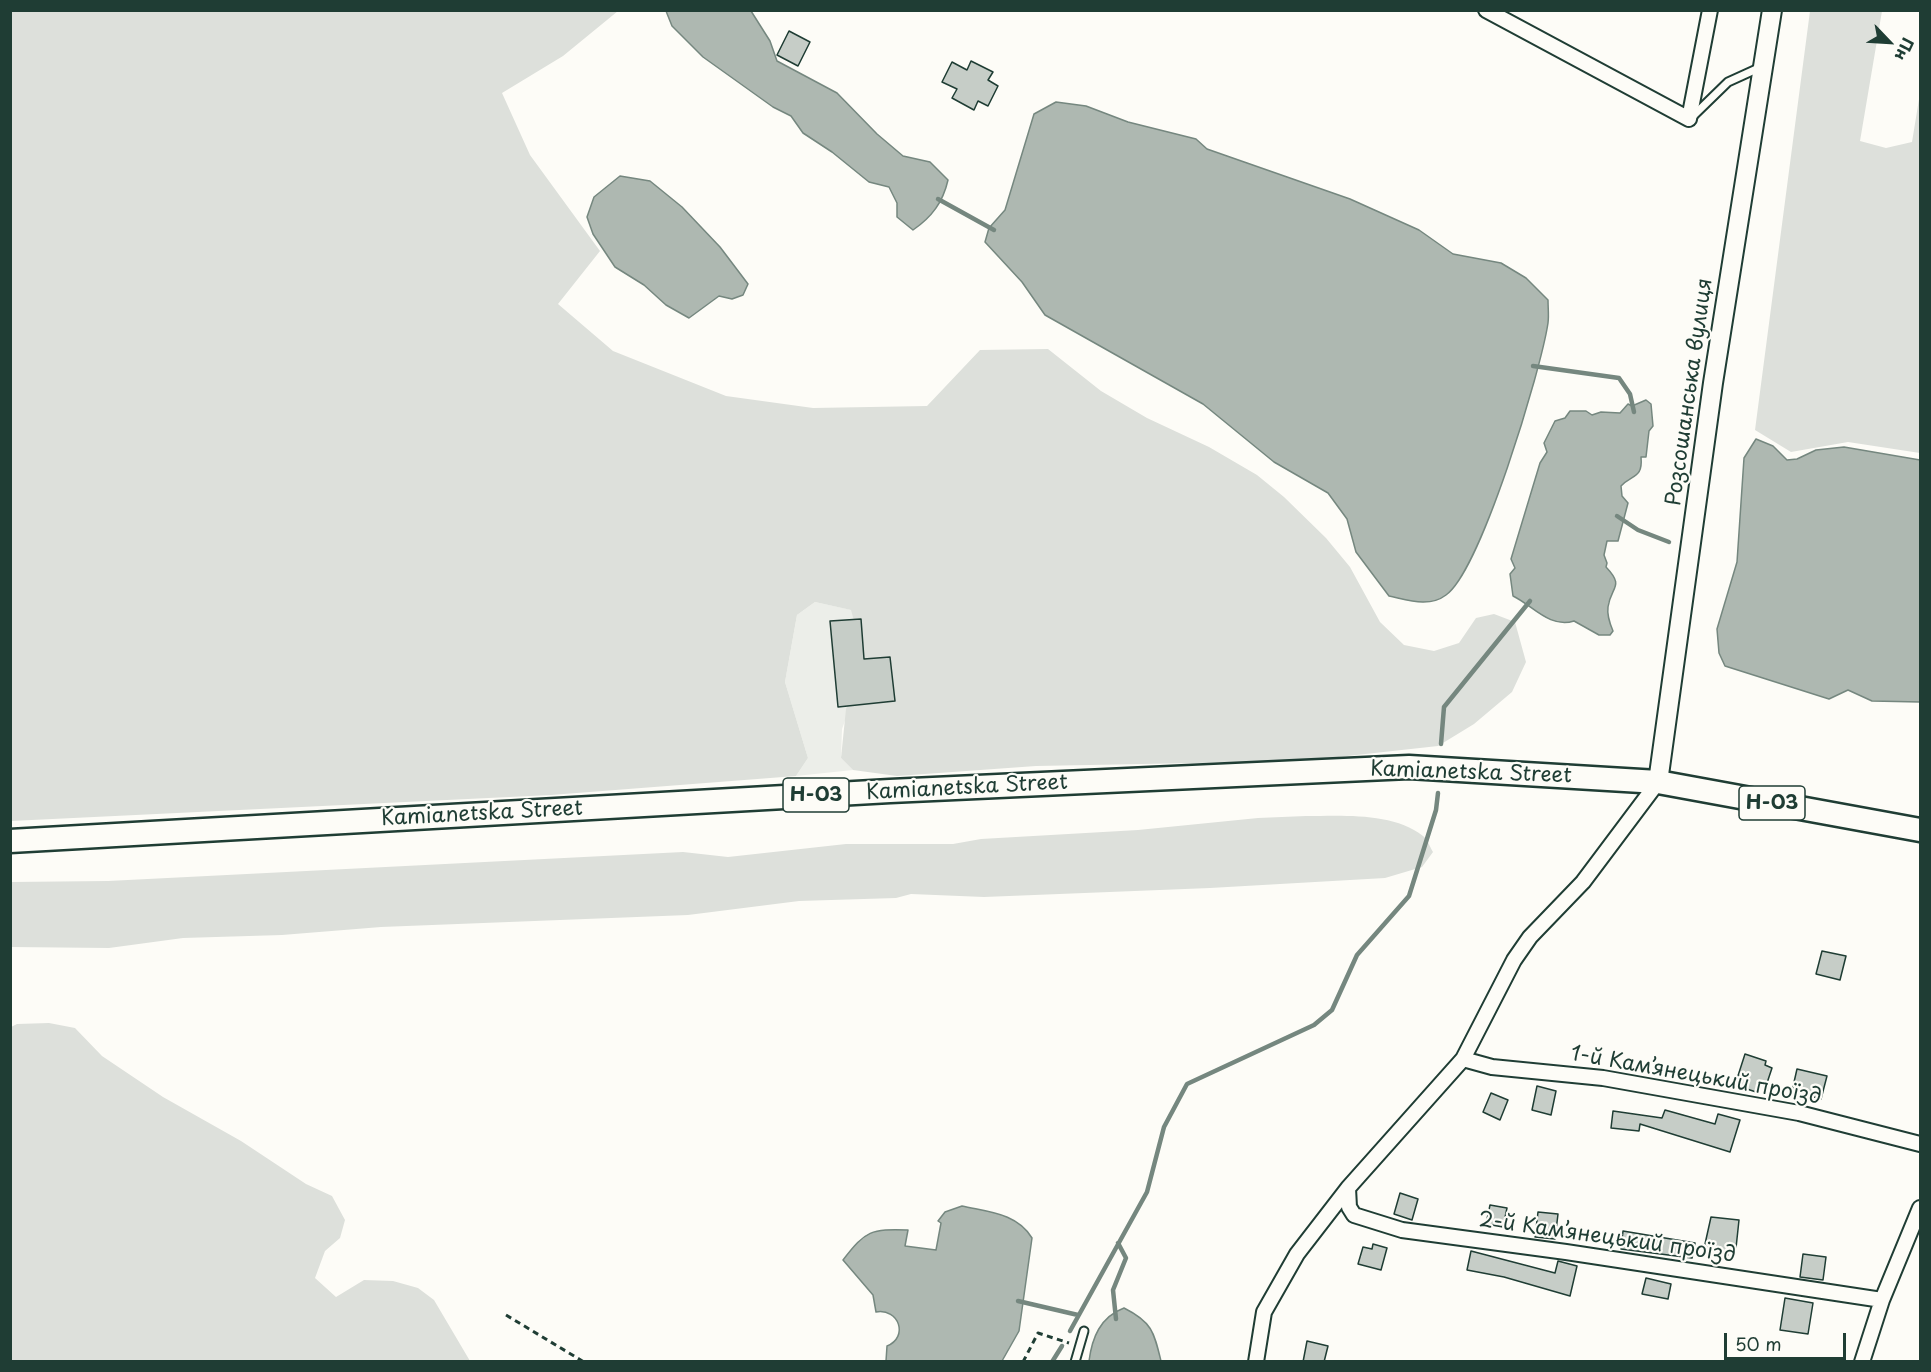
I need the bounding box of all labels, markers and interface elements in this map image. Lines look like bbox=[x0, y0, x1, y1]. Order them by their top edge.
north arrow bbox=[1859, 12, 1919, 72]
text: Пн bbox=[1890, 34, 1921, 65]
street label: Розсошанська вулиця bbox=[1662, 277, 1718, 507]
street label: Kamianetska Street bbox=[1370, 757, 1572, 789]
street label: Kamianetska Street bbox=[866, 770, 1068, 806]
road number: Н-03 bbox=[783, 778, 849, 812]
road number: Н-03 bbox=[1739, 786, 1805, 820]
street label: Kamianetska Street bbox=[381, 796, 583, 832]
street label: 1-й Камʼянецький проїзд bbox=[1569, 1042, 1823, 1110]
street label: 2-й Камʼянецький проїзд bbox=[1477, 1207, 1737, 1269]
scale bar bbox=[1727, 1321, 1848, 1359]
text: 50 m bbox=[1735, 1330, 1782, 1357]

